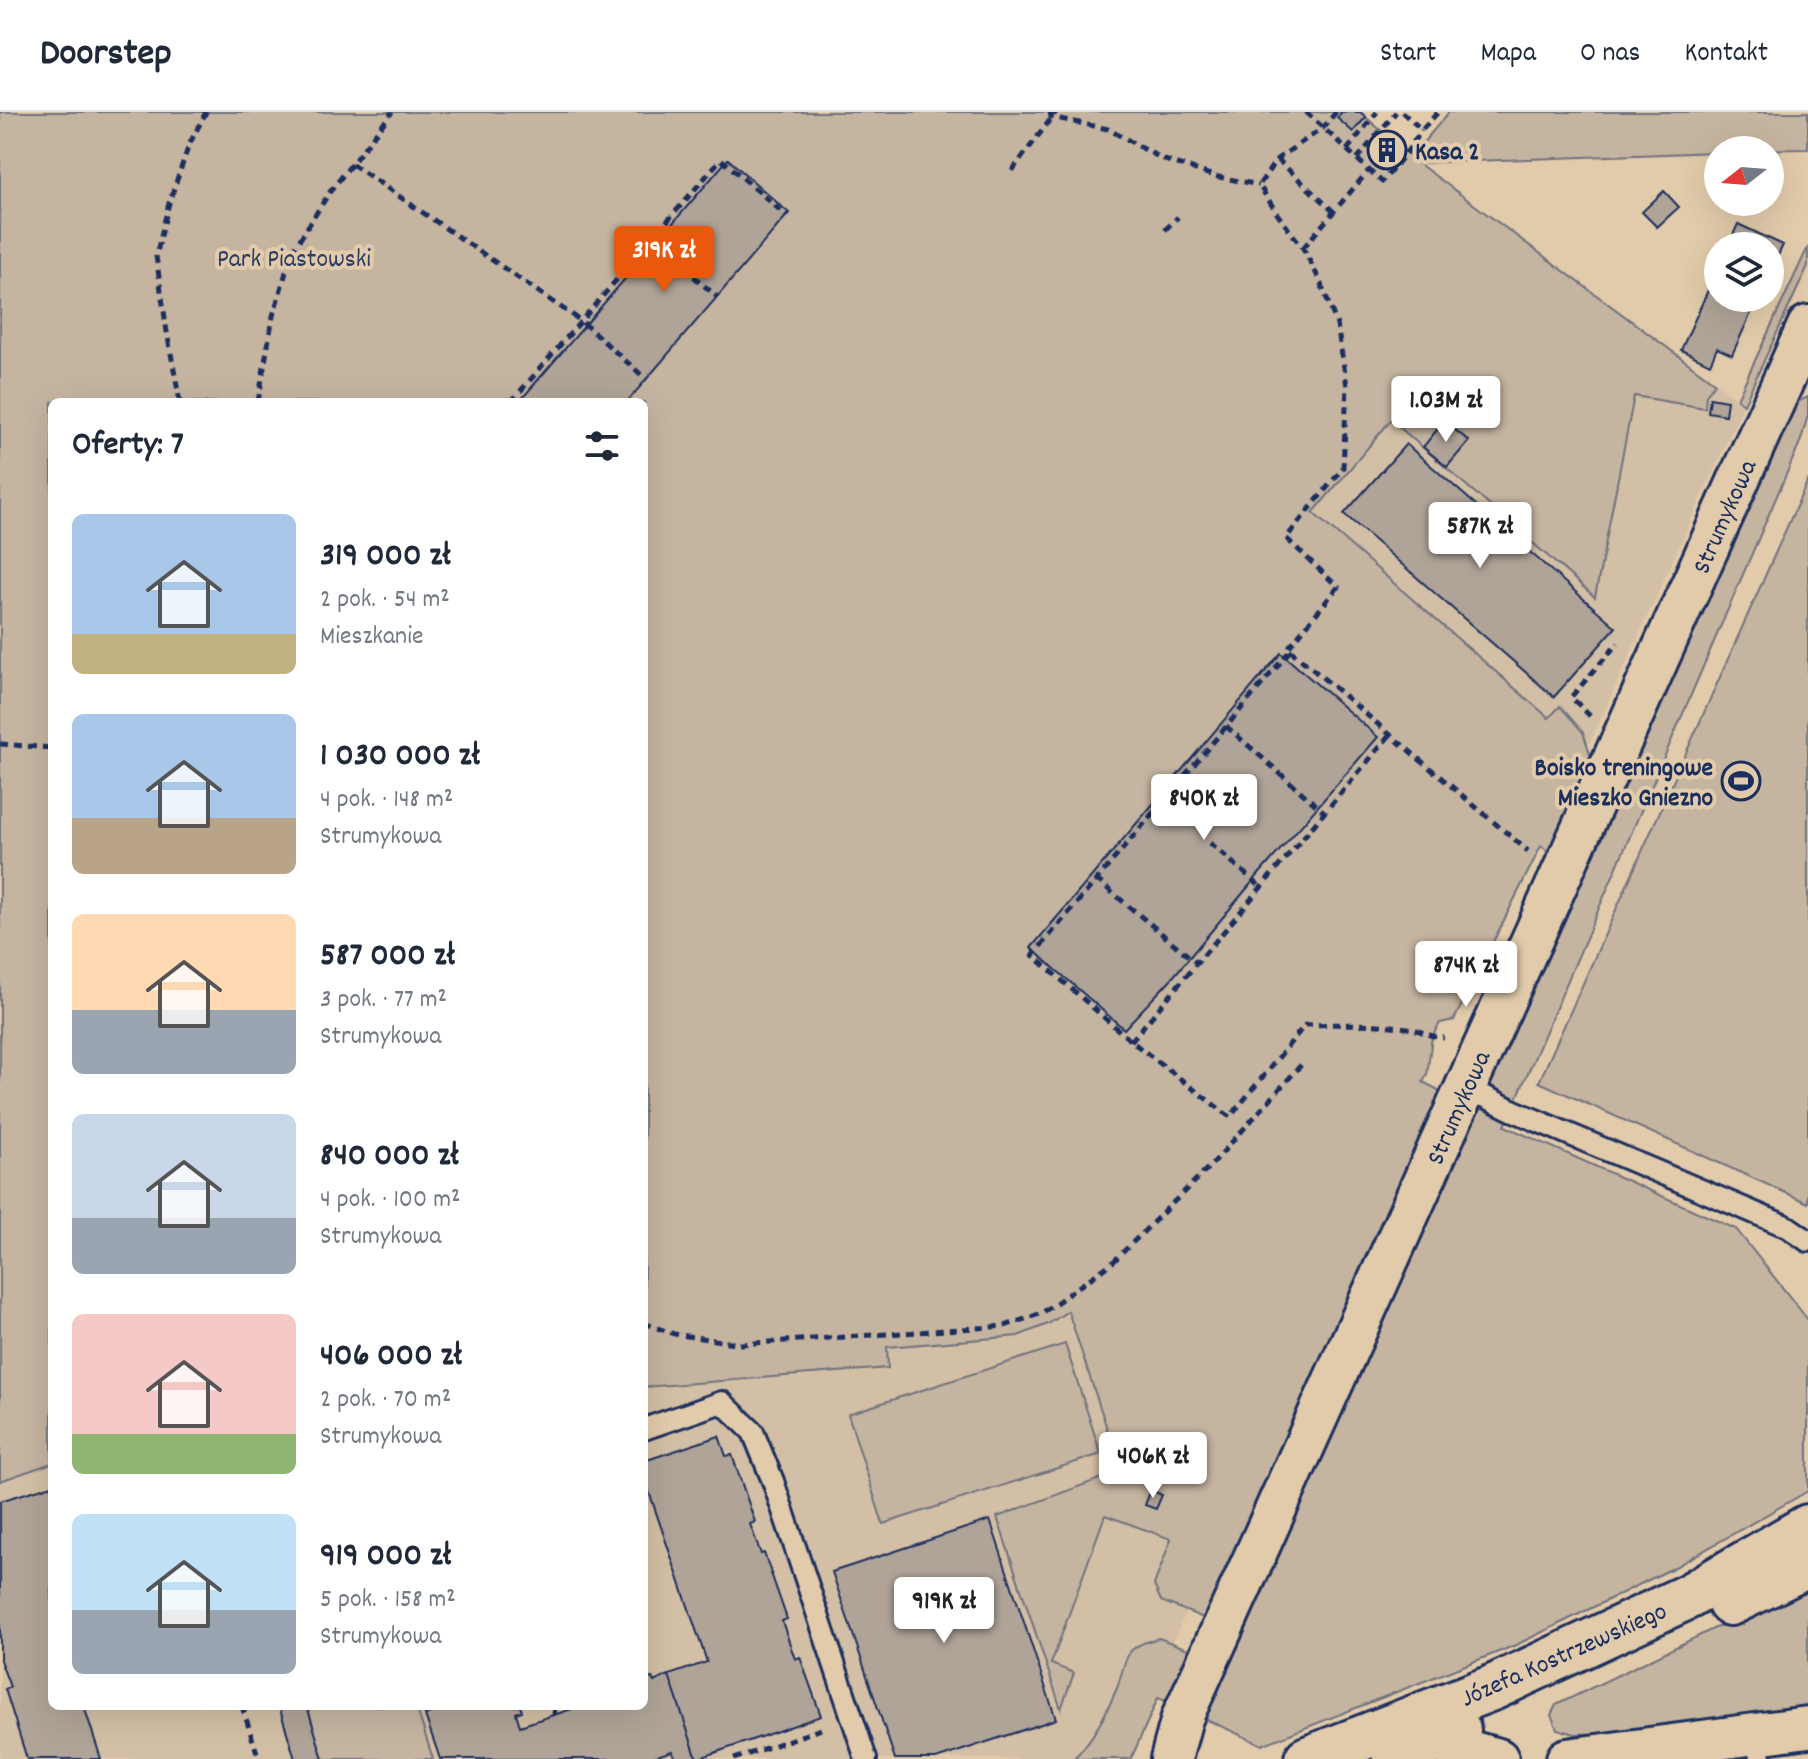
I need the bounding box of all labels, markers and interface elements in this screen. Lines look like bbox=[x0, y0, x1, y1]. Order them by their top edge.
text: Doorstep bbox=[40, 28, 172, 83]
text: Start bbox=[1380, 35, 1436, 75]
text: Mapa bbox=[1480, 35, 1536, 75]
text: O nas bbox=[1580, 35, 1640, 75]
text: Kontakt bbox=[1684, 35, 1768, 75]
building icon: Kasa 2 bbox=[1366, 129, 1408, 171]
place label: Kasa 2 bbox=[1415, 135, 1480, 172]
north arrow bbox=[1704, 136, 1784, 216]
map controls bbox=[1704, 136, 1784, 312]
pin: 319K zł bbox=[590, 226, 738, 294]
button: layers bbox=[1704, 232, 1784, 312]
text: 319K zł bbox=[632, 233, 696, 270]
park label: Park Piastowski bbox=[217, 242, 371, 279]
pin: 1.03M zł bbox=[1363, 376, 1529, 444]
text: 1.03M zł bbox=[1409, 383, 1483, 420]
text: Oferty: 7 bbox=[72, 422, 184, 471]
icon: filters bbox=[580, 424, 624, 468]
street label: Strumykowa bbox=[1685, 454, 1768, 580]
pin: 587K zł bbox=[1406, 502, 1554, 570]
text: 587K zł bbox=[1447, 509, 1513, 546]
text: 319 000 zł bbox=[320, 533, 451, 582]
icon: home bbox=[136, 546, 232, 642]
text: 2 pok. · 54 m² bbox=[320, 582, 450, 619]
text: Mieszkanie bbox=[320, 619, 423, 656]
text: 1 030 000 zł bbox=[320, 733, 480, 782]
icon: home bbox=[136, 746, 232, 842]
place label: Boisko treningowe Mieszko Gniezno bbox=[1535, 751, 1713, 818]
sports icon: Boisko treningowe Mieszko Gniezno bbox=[1720, 760, 1762, 802]
pin: 840K zł bbox=[1130, 774, 1278, 842]
text: 840K zł bbox=[1169, 781, 1239, 818]
text: 4 pok. · 148 m² bbox=[320, 782, 453, 819]
text: Strumykowa bbox=[320, 819, 441, 856]
text: 587 000 zł bbox=[320, 933, 455, 982]
pin: 874K zł bbox=[1392, 941, 1540, 1009]
icon: home bbox=[136, 946, 232, 1042]
text: 874K zł bbox=[1433, 948, 1499, 985]
text: 3 pok. · 77 m² bbox=[320, 982, 447, 1019]
text: Strumykowa bbox=[320, 1019, 441, 1056]
street label: Strumykowa bbox=[1419, 1045, 1502, 1171]
text: 840 000 zł bbox=[320, 1133, 459, 1182]
icon: home bbox=[136, 1146, 232, 1242]
text: 4 pok. · 100 m² bbox=[320, 1182, 460, 1219]
text: Strumykowa bbox=[320, 1219, 441, 1256]
text: 406 000 zł bbox=[320, 1333, 462, 1382]
icon: home bbox=[136, 1346, 232, 1442]
text: 2 pok. · 70 m² bbox=[320, 1382, 451, 1419]
text: Strumykowa bbox=[320, 1419, 441, 1456]
pin: 406K zł bbox=[1079, 1432, 1227, 1500]
text: 406K zł bbox=[1117, 1439, 1189, 1476]
text: 919 000 zł bbox=[320, 1533, 451, 1582]
icon: home bbox=[136, 1546, 232, 1642]
pin: 919K zł bbox=[870, 1577, 1018, 1645]
text: 5 pok. · 158 m² bbox=[320, 1582, 456, 1619]
text: 919K zł bbox=[912, 1584, 976, 1621]
street label: Józefa Kostrzewskiego bbox=[1455, 1594, 1673, 1718]
text: Strumykowa bbox=[320, 1619, 441, 1656]

